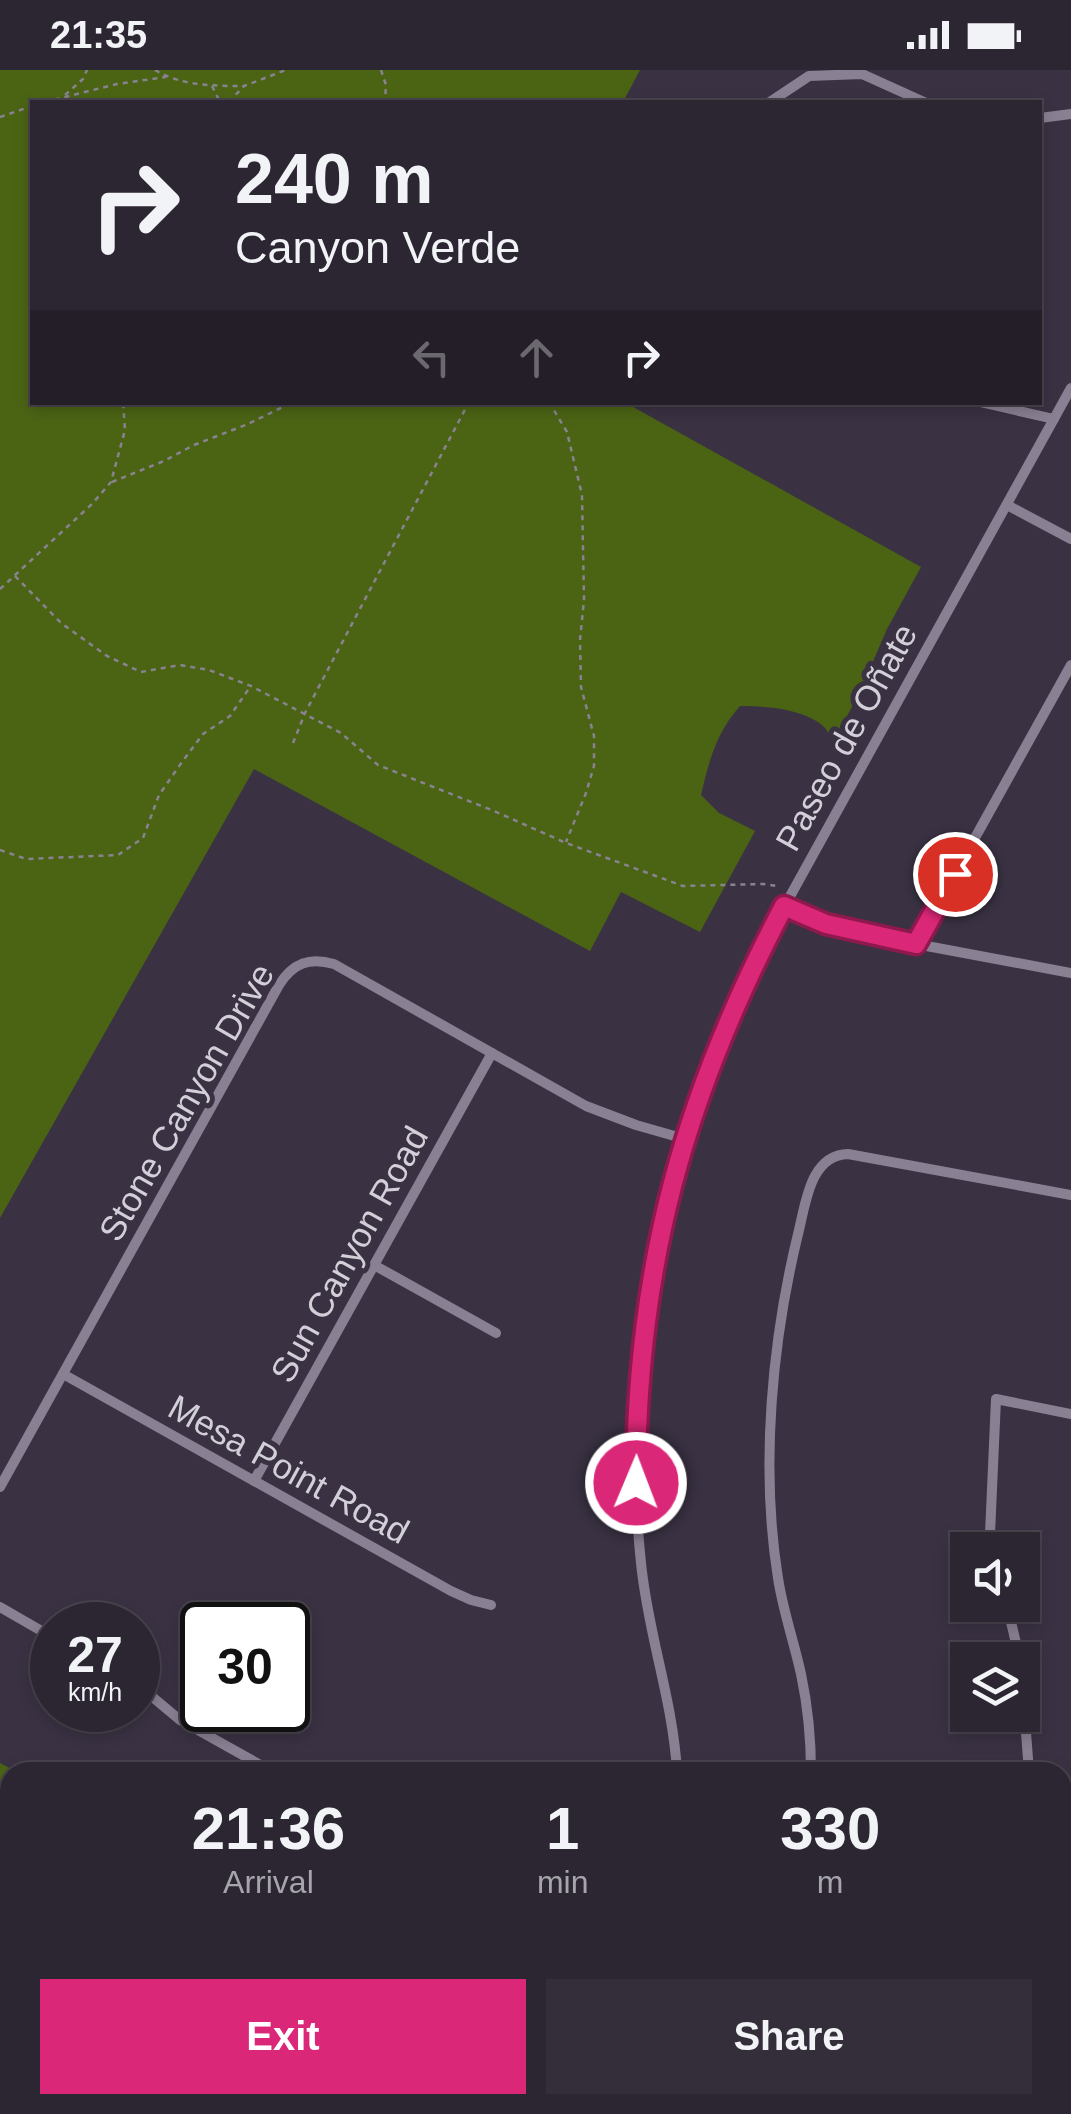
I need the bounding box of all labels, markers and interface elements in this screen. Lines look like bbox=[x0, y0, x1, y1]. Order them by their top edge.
text: 21:35 bbox=[50, 14, 147, 56]
icon: right bbox=[70, 140, 200, 270]
text: 240 m bbox=[235, 140, 433, 218]
text: Canyon Verde bbox=[235, 222, 520, 273]
icon: left bbox=[404, 330, 459, 385]
icon: ahead bbox=[509, 330, 564, 385]
icon: right bbox=[614, 330, 669, 385]
street label: Paseo de Oñate bbox=[768, 617, 924, 857]
pin bbox=[913, 832, 998, 917]
icon: arrive bbox=[928, 847, 983, 902]
street label: Stone Canyon Drive bbox=[91, 957, 281, 1247]
street label: Sun Canyon Road bbox=[263, 1119, 435, 1389]
street label: Mesa Point Road bbox=[162, 1387, 416, 1551]
position arrow bbox=[584, 1431, 688, 1535]
map controls bbox=[950, 1532, 1040, 1732]
button: sound bbox=[950, 1532, 1040, 1622]
speed limit sign: 30 bbox=[180, 1602, 310, 1732]
text: 27 bbox=[67, 1627, 123, 1683]
button: layers bbox=[950, 1642, 1040, 1732]
text: km/h bbox=[68, 1678, 122, 1706]
text: 21:36 bbox=[192, 1795, 345, 1862]
text: 1 bbox=[546, 1795, 579, 1862]
text: 330 bbox=[780, 1795, 880, 1862]
text: Arrival bbox=[223, 1864, 314, 1900]
text: min bbox=[537, 1864, 588, 1900]
text: m bbox=[817, 1864, 844, 1900]
button: Exit bbox=[40, 1979, 526, 2094]
button: Share bbox=[546, 1979, 1032, 2094]

